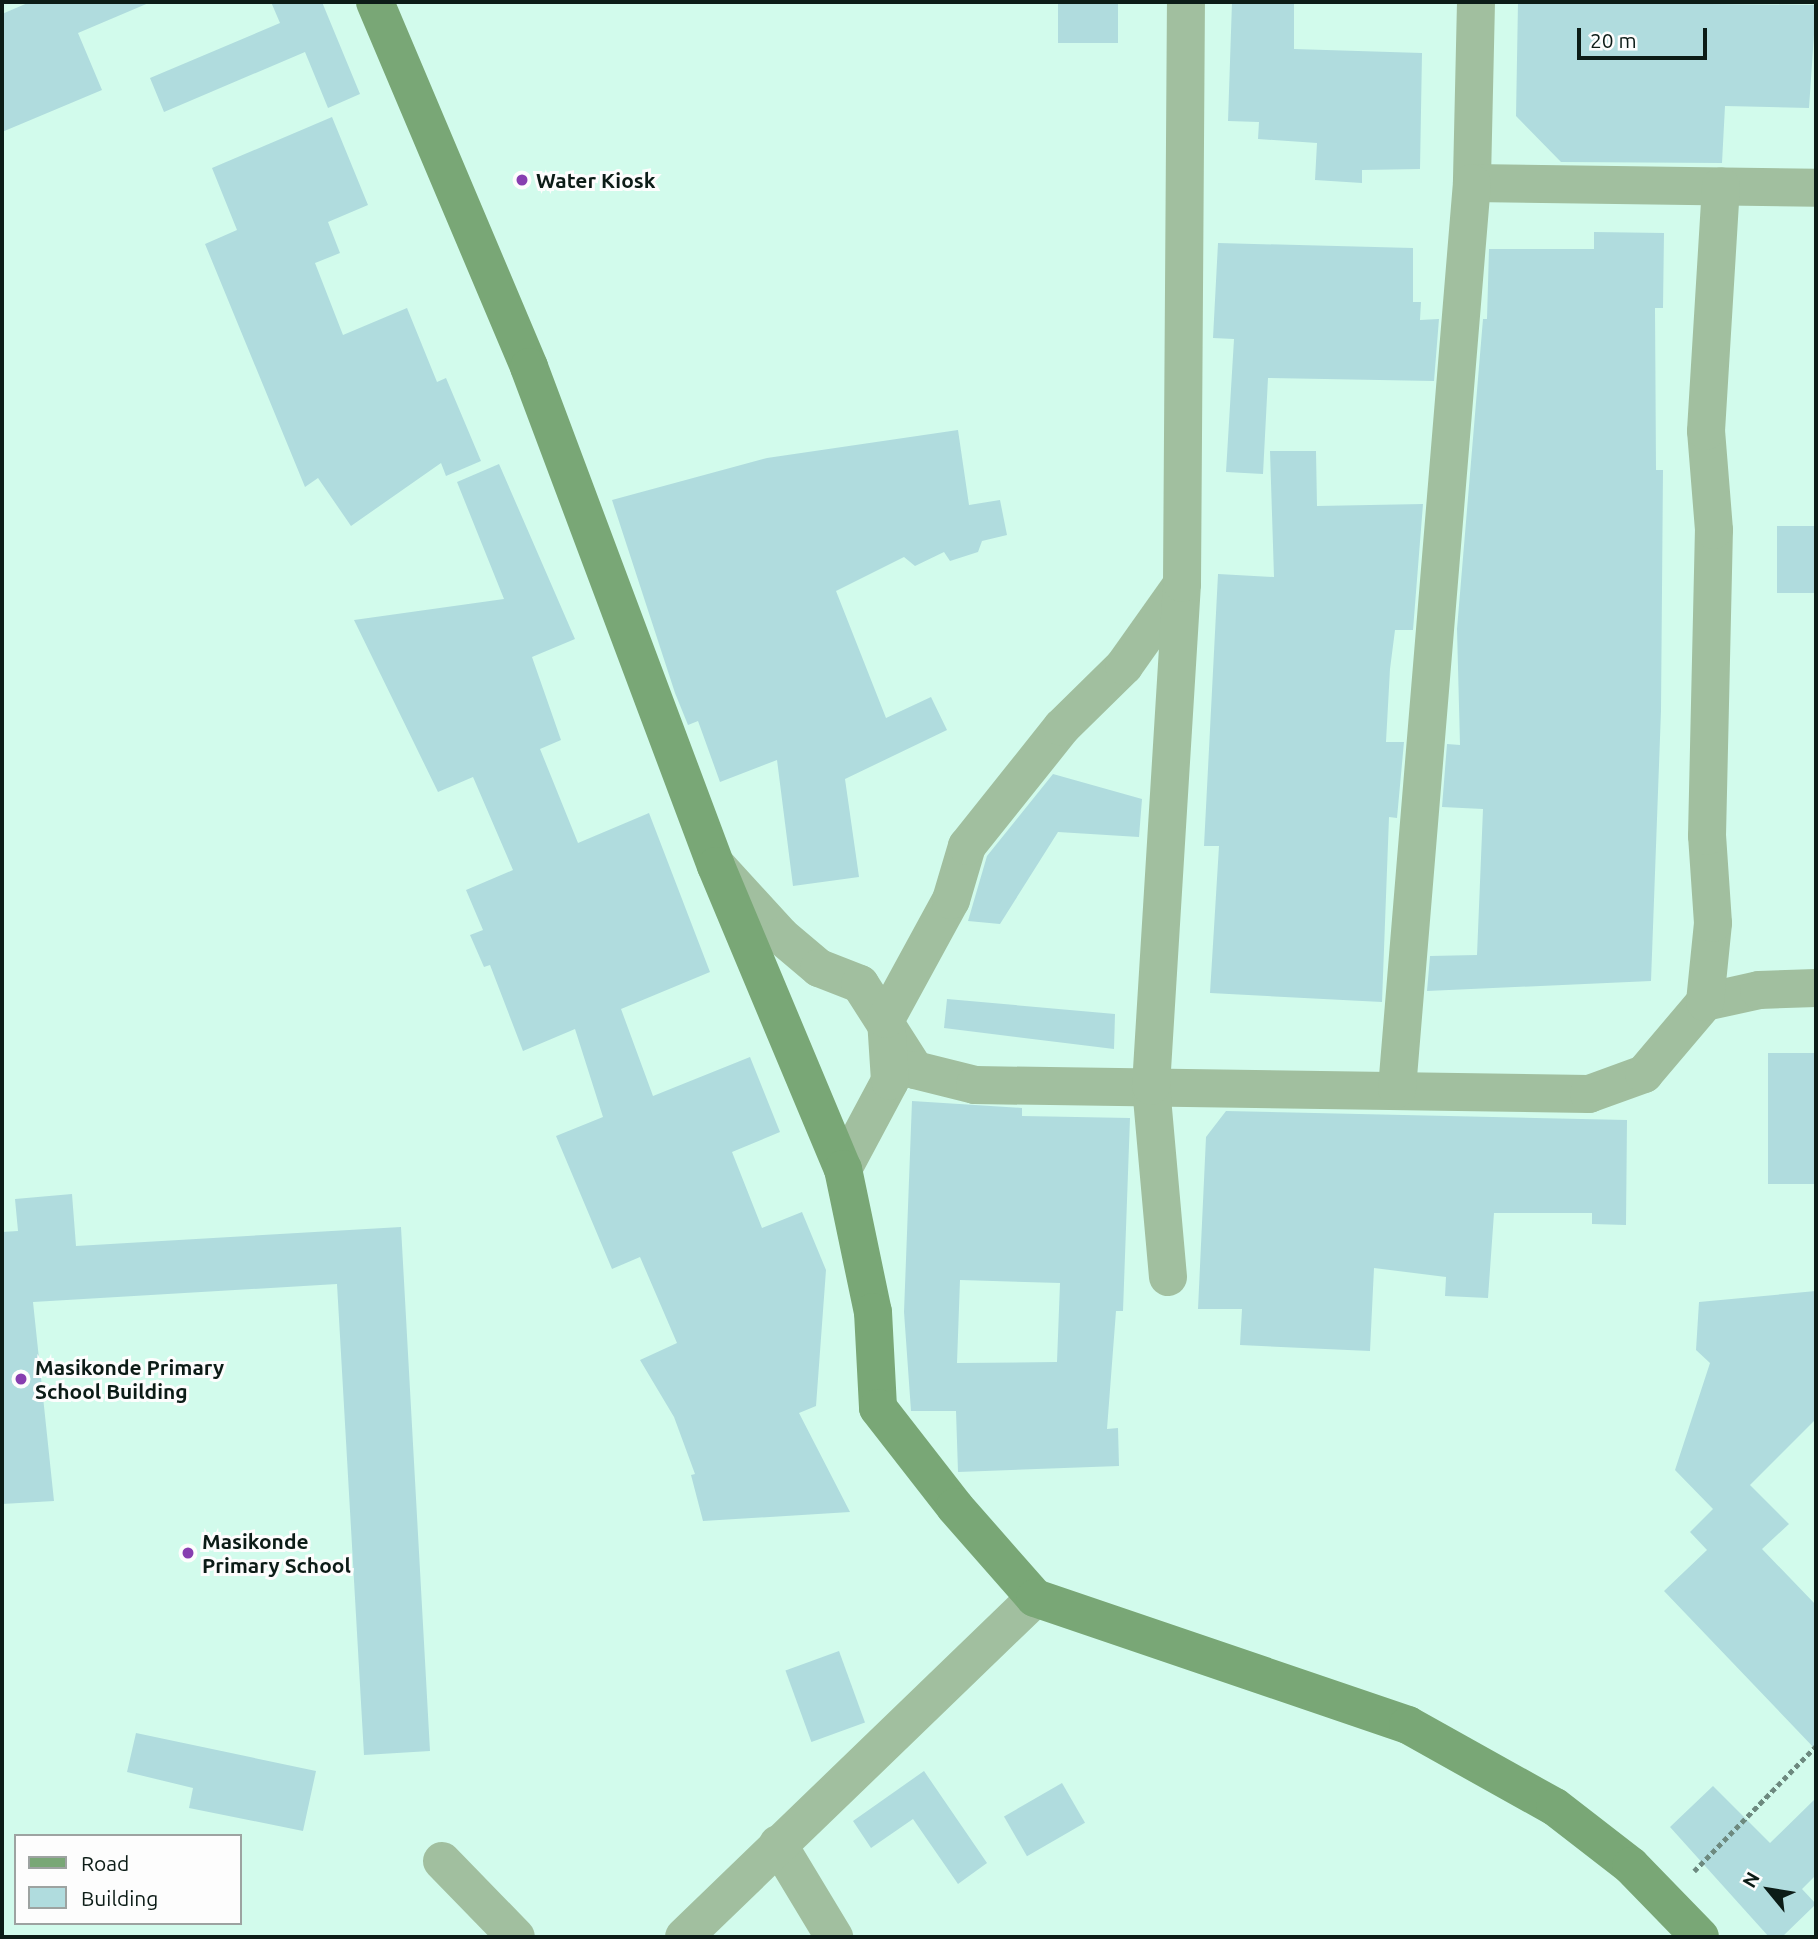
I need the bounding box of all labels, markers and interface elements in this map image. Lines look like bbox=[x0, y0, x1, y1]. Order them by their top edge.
scale bar bbox=[1580, 14, 1710, 58]
text: 20 m bbox=[1590, 28, 1637, 52]
place label: Water Kiosk bbox=[536, 167, 655, 193]
marker: Water Kiosk bbox=[514, 172, 530, 188]
place label: Masikonde Primary School Building bbox=[35, 1354, 224, 1404]
marker: Masikonde Primary School Building bbox=[13, 1371, 29, 1387]
place label: Masikonde Primary School bbox=[202, 1528, 351, 1578]
marker: Masikonde Primary School bbox=[180, 1545, 196, 1561]
legend bbox=[14, 1834, 242, 1925]
text: Road bbox=[81, 1851, 129, 1875]
north arrow bbox=[1734, 1855, 1804, 1925]
text: N bbox=[1738, 1868, 1764, 1891]
text: Building bbox=[81, 1886, 158, 1910]

